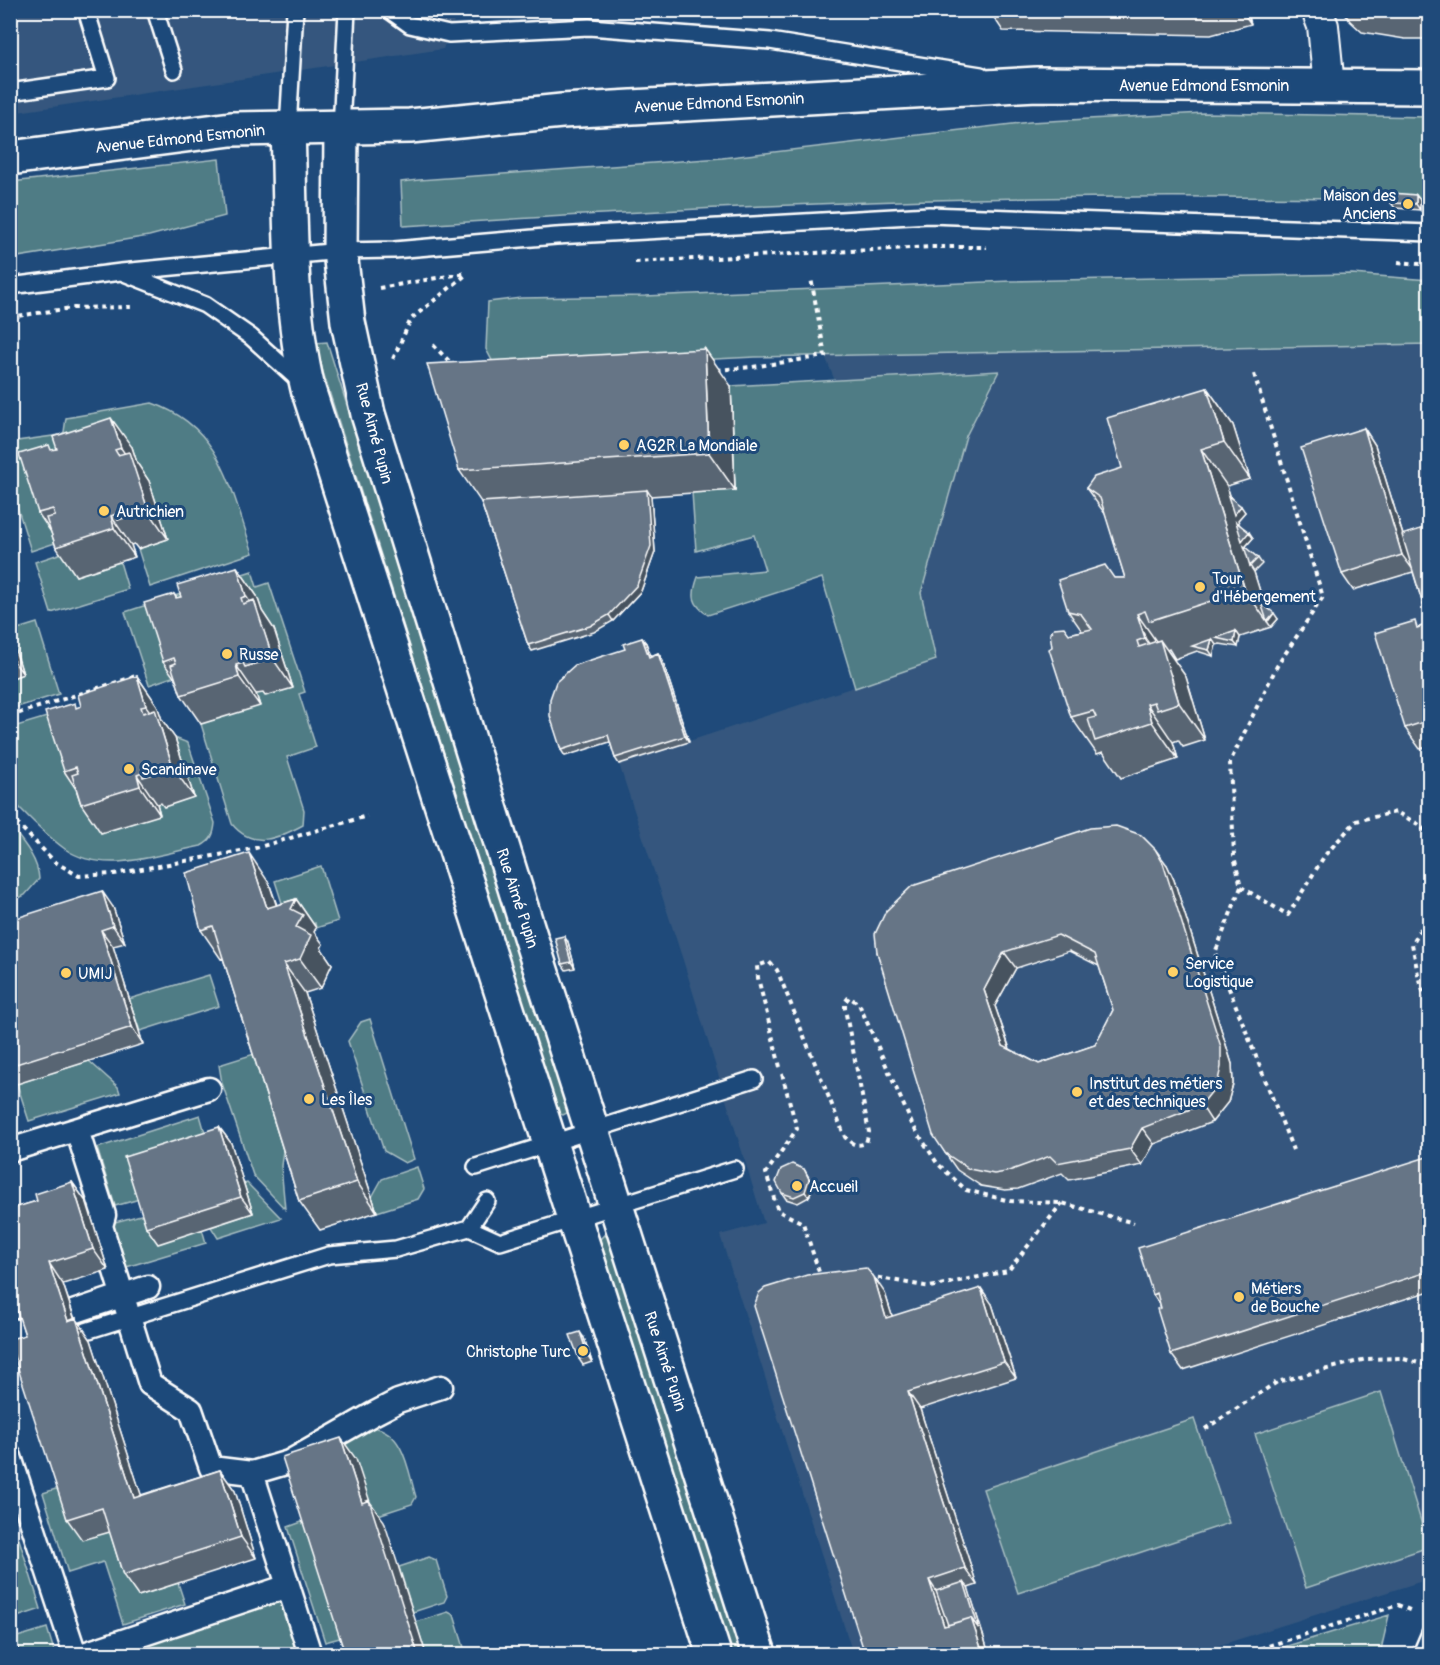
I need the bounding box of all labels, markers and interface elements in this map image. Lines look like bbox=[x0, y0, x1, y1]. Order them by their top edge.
street label: Avenue Edmond Esmonin bbox=[1119, 76, 1289, 96]
street label: Avenue Edmond Esmonin bbox=[633, 89, 805, 117]
street label: Avenue Edmond Esmonin bbox=[94, 120, 266, 158]
place label: Maison des Anciens bbox=[1323, 186, 1396, 224]
marker: Maison des Anciens bbox=[1401, 197, 1415, 211]
street label: Rue Aimé Pupin bbox=[351, 380, 397, 486]
place label: AG2R La Mondiale bbox=[636, 436, 758, 456]
marker: AG2R La Mondiale bbox=[617, 438, 631, 452]
place label: Autrichien bbox=[116, 502, 184, 522]
marker: Autrichien bbox=[97, 504, 111, 518]
place label: Tour d'Hébergement bbox=[1212, 569, 1317, 607]
marker: Tour d'Hébergement bbox=[1193, 580, 1207, 594]
place label: Russe bbox=[239, 645, 279, 665]
marker: Russe bbox=[220, 647, 234, 661]
place label: Scandinave bbox=[141, 760, 217, 780]
marker: Scandinave bbox=[122, 762, 136, 776]
street label: Rue Aimé Pupin bbox=[491, 846, 543, 951]
place label: Service Logistique bbox=[1185, 954, 1253, 992]
place label: UMIJ bbox=[78, 964, 113, 984]
marker: Service Logistique bbox=[1166, 965, 1180, 979]
marker: UMIJ bbox=[59, 966, 73, 980]
place label: Institut des métiers et des techniques bbox=[1089, 1074, 1222, 1112]
marker: Institut des métiers et des techniques bbox=[1070, 1085, 1084, 1099]
place label: Les Îles bbox=[321, 1090, 372, 1110]
marker: Les Îles bbox=[302, 1092, 316, 1106]
place label: Accueil bbox=[809, 1177, 858, 1197]
marker: Accueil bbox=[790, 1179, 804, 1193]
place label: Métiers de Bouche bbox=[1251, 1279, 1320, 1317]
marker: Métiers de Bouche bbox=[1232, 1290, 1246, 1304]
street label: Rue Aimé Pupin bbox=[639, 1309, 691, 1414]
place label: Christophe Turc bbox=[466, 1342, 571, 1362]
marker: Christophe Turc bbox=[576, 1344, 590, 1358]

